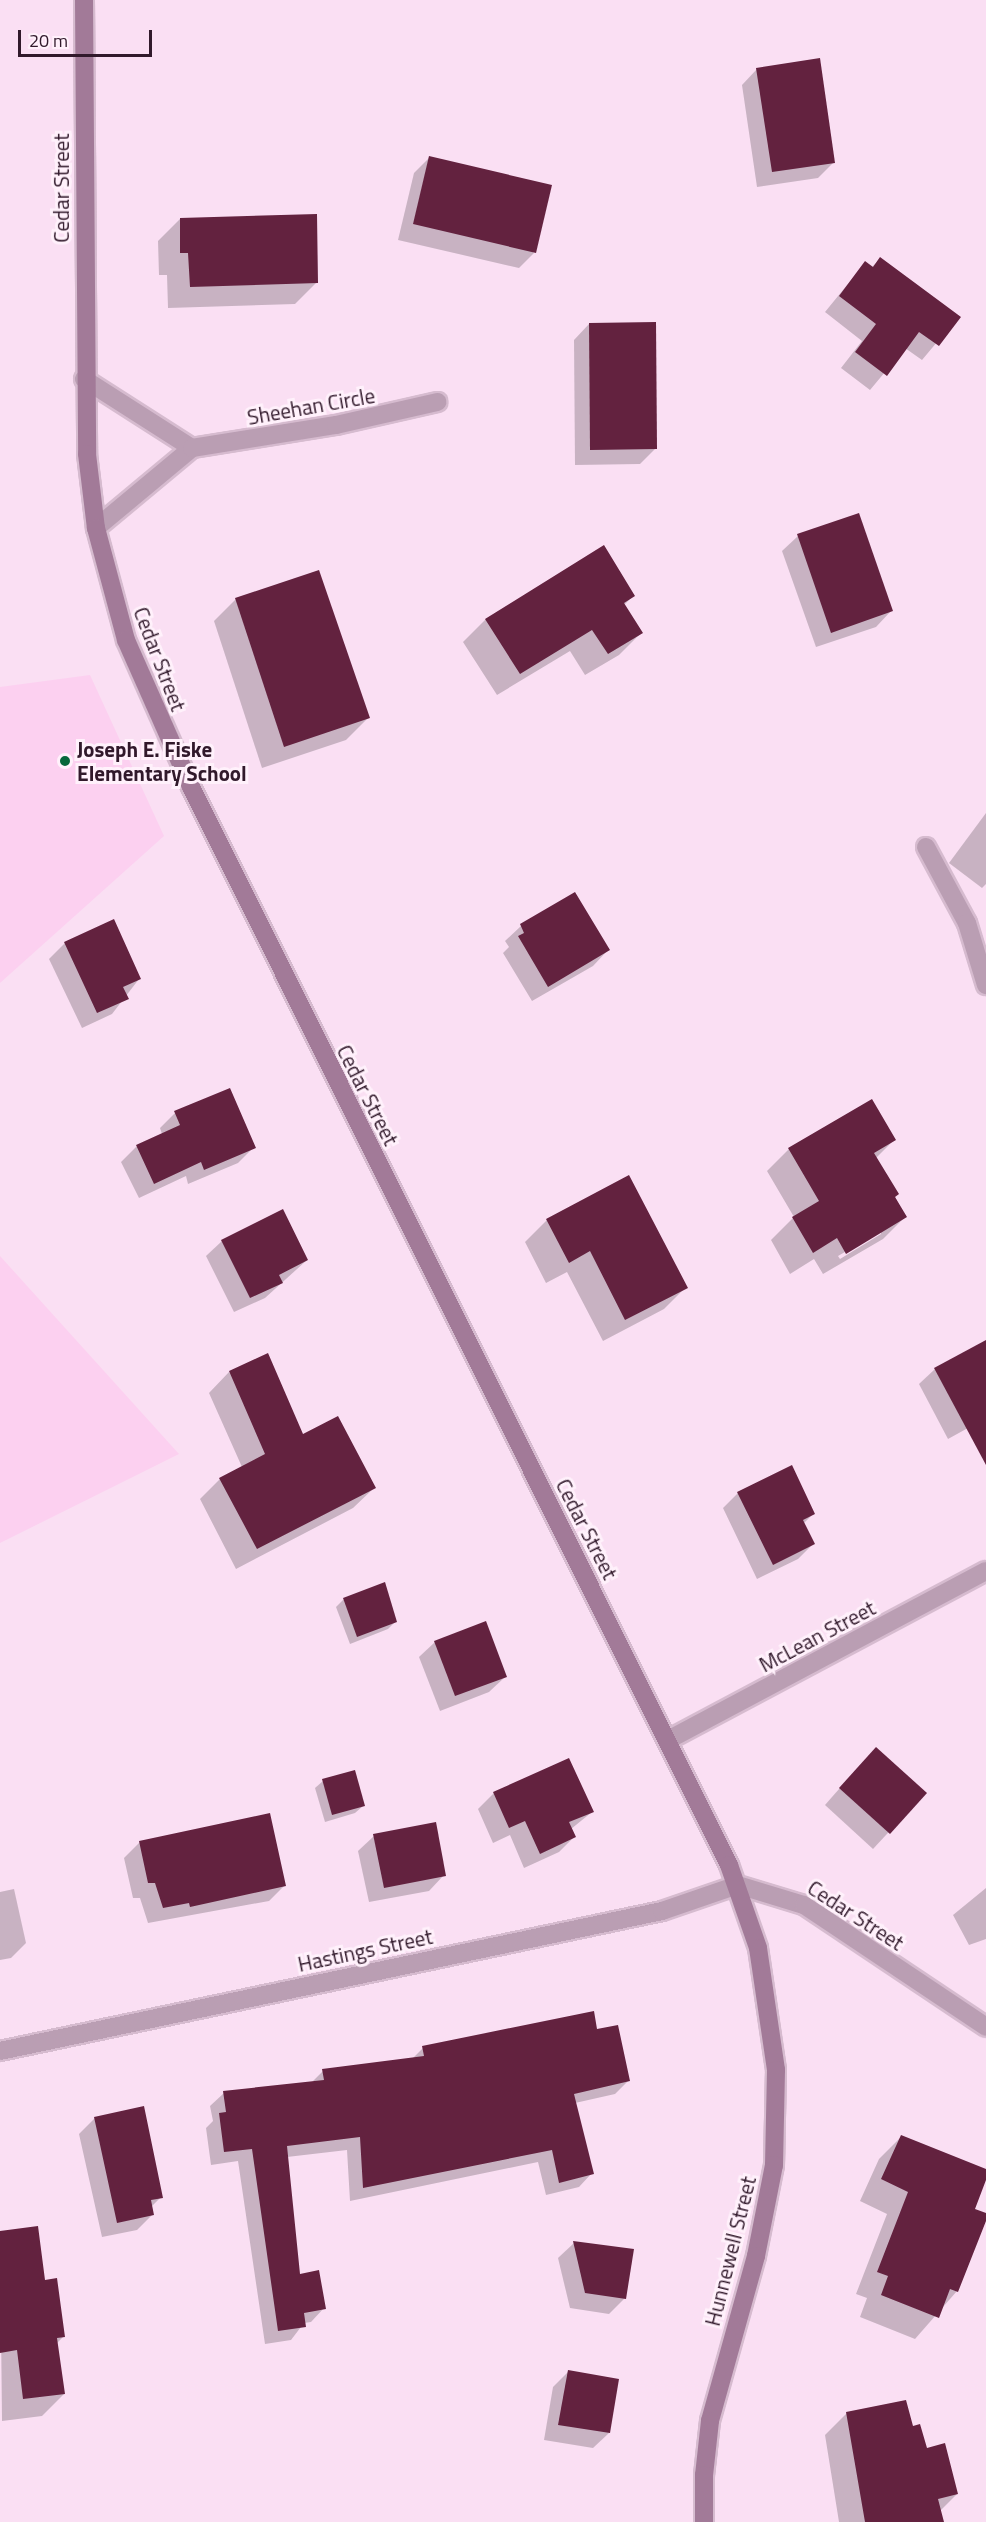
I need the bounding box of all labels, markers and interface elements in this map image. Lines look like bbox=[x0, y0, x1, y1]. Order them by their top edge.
scale bar bbox=[21, 18, 154, 56]
text: 20 m bbox=[29, 27, 68, 54]
street label: Cedar Street bbox=[48, 133, 74, 243]
street label: Sheehan Circle bbox=[245, 382, 377, 430]
street label: Cedar Street bbox=[129, 603, 191, 715]
place label: Joseph E. Fiske Elementary School bbox=[77, 736, 247, 786]
marker: Joseph E. Fiske Elementary School bbox=[58, 754, 72, 768]
street label: Cedar Street bbox=[332, 1041, 404, 1149]
street label: Cedar Street bbox=[551, 1475, 623, 1583]
street label: McLean Street bbox=[755, 1595, 879, 1677]
street label: Cedar Street bbox=[803, 1875, 909, 1955]
street label: Hastings Street bbox=[295, 1923, 435, 1977]
street label: Hunnewell Street bbox=[699, 2174, 761, 2328]

